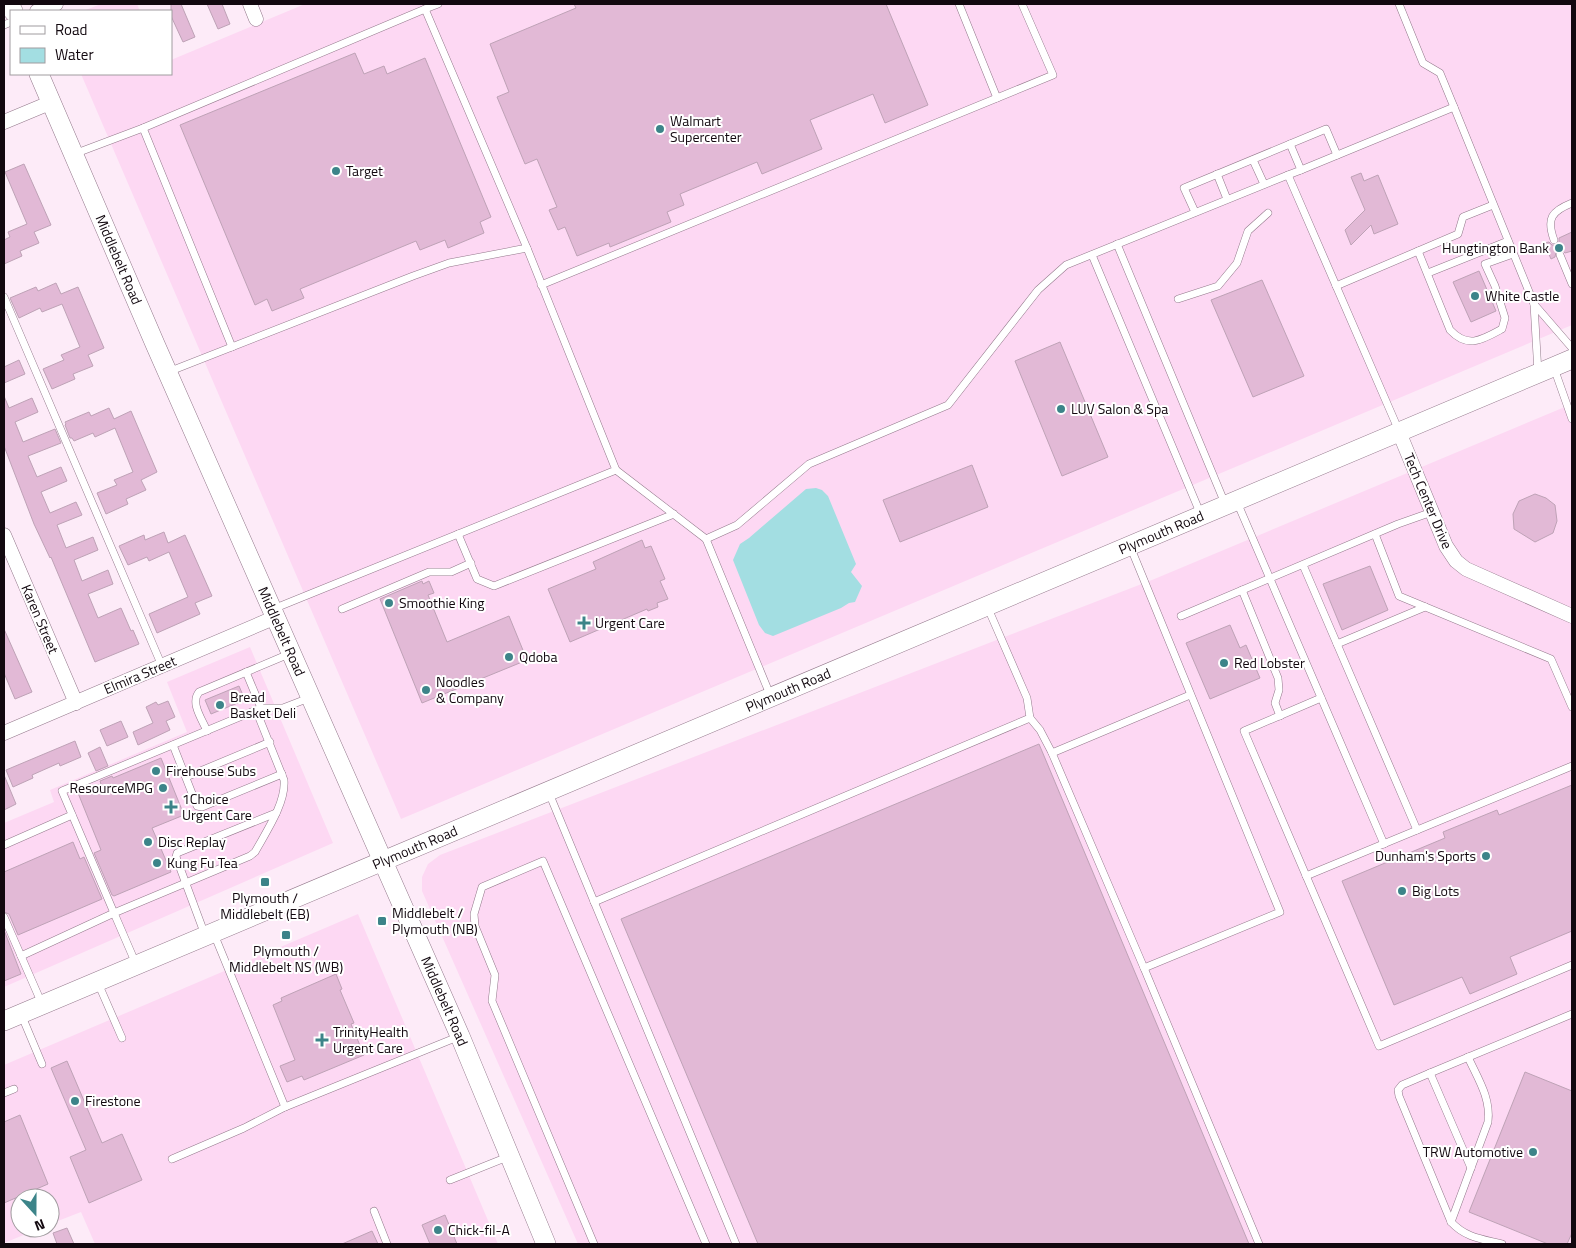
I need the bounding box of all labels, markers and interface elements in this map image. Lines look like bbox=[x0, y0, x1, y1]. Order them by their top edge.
legend bbox=[10, 10, 172, 75]
text: Road bbox=[55, 18, 87, 41]
text: Water bbox=[55, 43, 94, 66]
place label: Walmart Supercenter bbox=[670, 110, 742, 147]
marker: Walmart Supercenter bbox=[654, 123, 666, 135]
place label: Target bbox=[346, 160, 383, 181]
marker: Target bbox=[330, 165, 342, 177]
street label: Middlebelt Road bbox=[91, 211, 148, 308]
place label: Hungtington Bank bbox=[1442, 237, 1549, 258]
marker: Hungtington Bank bbox=[1553, 242, 1565, 254]
place label: White Castle bbox=[1485, 285, 1559, 306]
marker: White Castle bbox=[1469, 290, 1481, 302]
place label: LUV Salon & Spa bbox=[1071, 398, 1168, 419]
marker: LUV Salon & Spa bbox=[1055, 403, 1067, 415]
street label: Tech Center Drive bbox=[1399, 450, 1458, 552]
street label: Plymouth Road bbox=[1115, 505, 1207, 559]
street label: Karen Street bbox=[16, 581, 65, 657]
street label: Middlebelt Road bbox=[253, 583, 311, 679]
place label: Smoothie King bbox=[399, 592, 484, 613]
marker: Smoothie King bbox=[383, 597, 395, 609]
place label: Urgent Care bbox=[595, 612, 665, 633]
marker: Urgent Care bbox=[577, 616, 591, 630]
place label: Qdoba bbox=[519, 646, 557, 667]
street label: Elmira Street bbox=[100, 650, 179, 699]
marker: Qdoba bbox=[503, 651, 515, 663]
place label: Red Lobster bbox=[1234, 652, 1305, 673]
marker: Red Lobster bbox=[1218, 657, 1230, 669]
street label: Plymouth Road bbox=[742, 662, 834, 717]
place label: Noodles & Company bbox=[436, 671, 504, 708]
marker: Noodles & Company bbox=[420, 684, 432, 696]
place label: Bread Basket Deli bbox=[230, 686, 296, 723]
marker: Bread Basket Deli bbox=[214, 699, 226, 711]
place label: Firehouse Subs bbox=[166, 760, 256, 781]
marker: Firehouse Subs bbox=[150, 765, 162, 777]
place label: ResourceMPG bbox=[70, 777, 153, 798]
marker: ResourceMPG bbox=[157, 782, 169, 794]
place label: 1Choice Urgent Care bbox=[182, 788, 252, 825]
marker: 1Choice Urgent Care bbox=[164, 800, 178, 814]
street label: Plymouth Road bbox=[369, 820, 461, 874]
place label: Disc Replay bbox=[158, 831, 226, 852]
marker: Disc Replay bbox=[142, 836, 154, 848]
place label: Dunham's Sports bbox=[1375, 845, 1476, 866]
marker: Dunham's Sports bbox=[1480, 850, 1492, 862]
place label: Kung Fu Tea bbox=[167, 852, 238, 873]
marker: Kung Fu Tea bbox=[151, 857, 163, 869]
marker: Plymouth / Middlebelt (EB) bbox=[259, 876, 271, 888]
place label: Big Lots bbox=[1412, 880, 1459, 901]
marker: Big Lots bbox=[1396, 885, 1408, 897]
place label: Plymouth / Middlebelt (EB) bbox=[220, 887, 310, 924]
place label: Middlebelt / Plymouth (NB) bbox=[392, 902, 478, 939]
marker: Middlebelt / Plymouth (NB) bbox=[376, 915, 388, 927]
marker: Plymouth / Middlebelt NS (WB) bbox=[280, 929, 292, 941]
place label: Plymouth / Middlebelt NS (WB) bbox=[229, 940, 343, 977]
street label: Middlebelt Road bbox=[416, 953, 474, 1049]
place label: TrinityHealth Urgent Care bbox=[333, 1021, 408, 1058]
marker: TrinityHealth Urgent Care bbox=[315, 1033, 329, 1047]
place label: Firestone bbox=[85, 1090, 141, 1111]
marker: Firestone bbox=[69, 1095, 81, 1107]
place label: TRW Automotive bbox=[1423, 1141, 1523, 1162]
marker: TRW Automotive bbox=[1527, 1146, 1539, 1158]
north arrow bbox=[10, 1188, 60, 1238]
text: N bbox=[32, 1214, 48, 1237]
place label: Chick-fil-A bbox=[448, 1219, 510, 1240]
marker: Chick-fil-A bbox=[432, 1224, 444, 1236]

